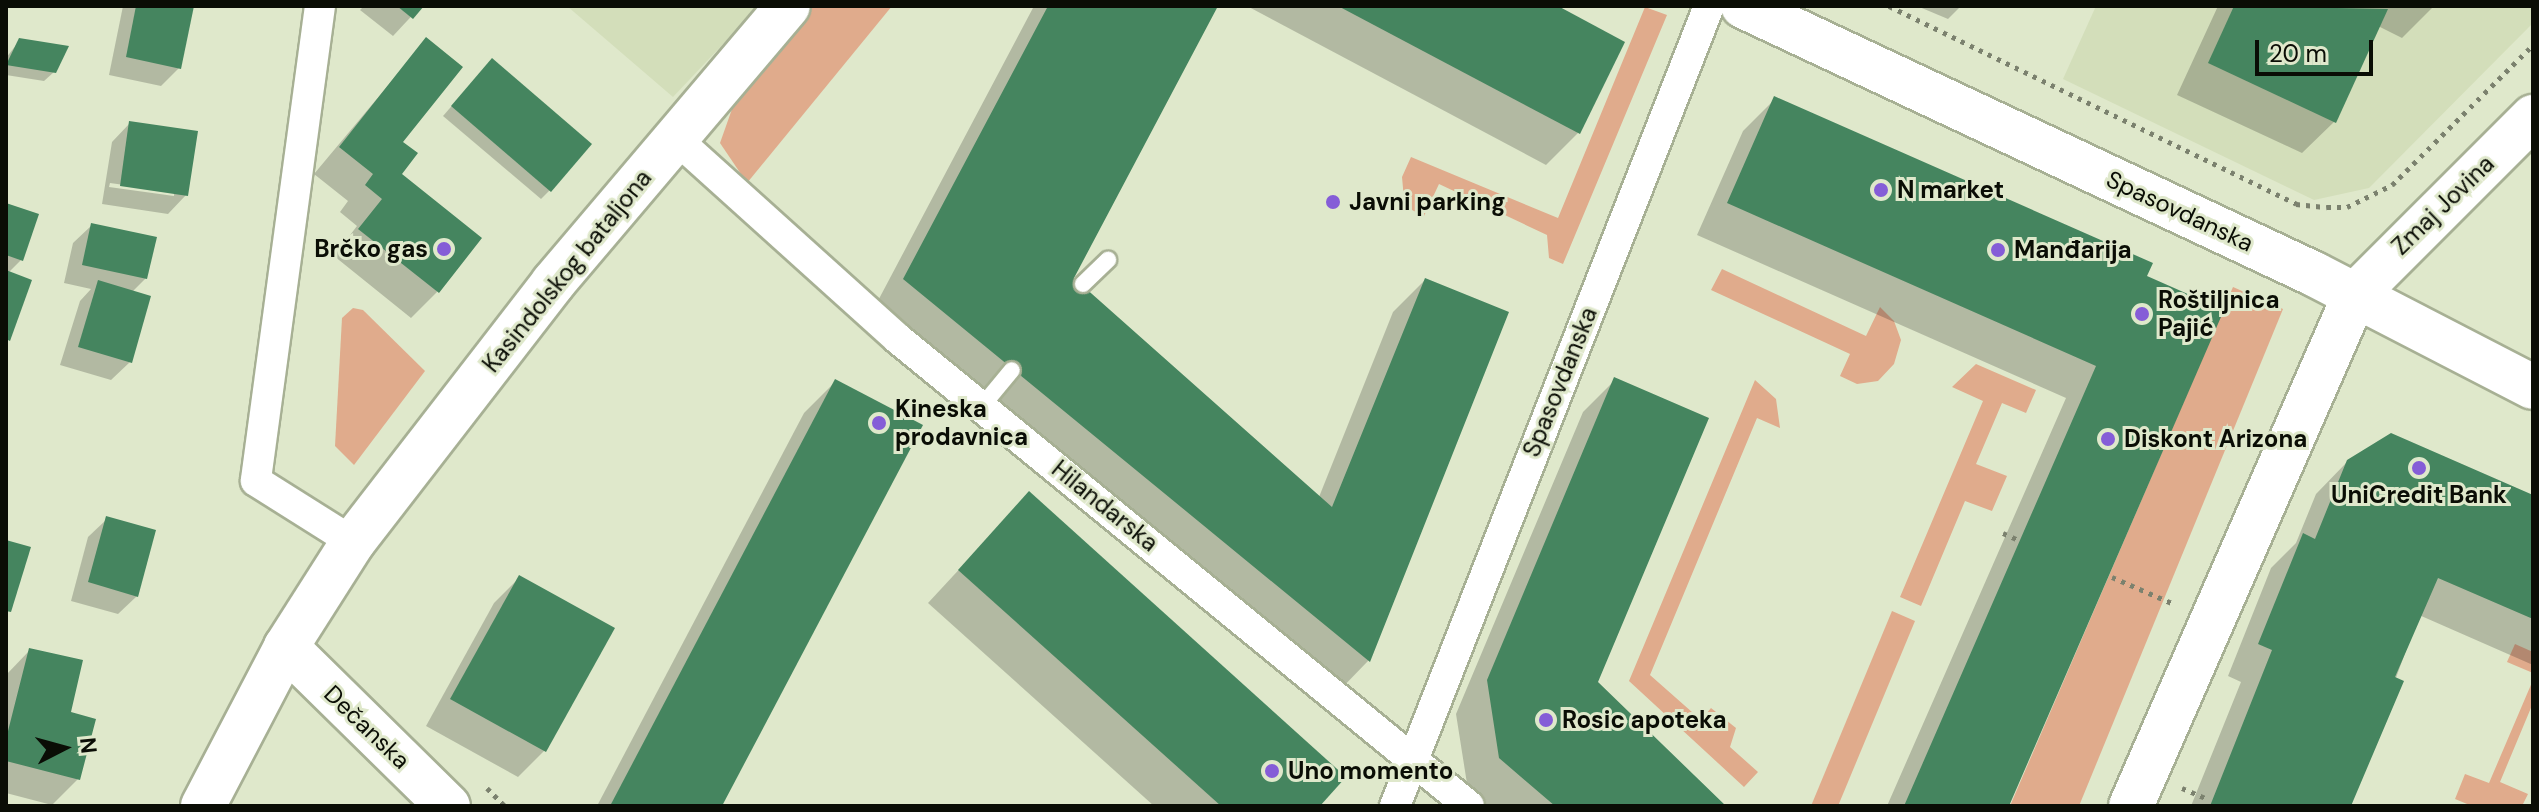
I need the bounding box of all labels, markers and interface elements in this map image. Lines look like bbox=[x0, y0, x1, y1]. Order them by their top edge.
scale bar bbox=[2259, 24, 2377, 74]
text: 20 m bbox=[2269, 38, 2327, 69]
street label: Zmaj Jovina bbox=[2386, 149, 2500, 261]
street label: Kasindolskog bataljona bbox=[477, 164, 657, 378]
street label: Spasovdanska bbox=[2102, 164, 2258, 258]
place label: N market bbox=[1897, 176, 2004, 204]
marker: N market bbox=[1872, 181, 1890, 199]
place label: Javni parking bbox=[1349, 188, 1505, 216]
marker: Javni parking bbox=[1324, 193, 1342, 211]
place label: Brčko gas bbox=[314, 235, 428, 263]
place label: Manđarija bbox=[2014, 236, 2132, 264]
marker: Brčko gas bbox=[435, 240, 453, 258]
marker: Manđarija bbox=[1989, 241, 2007, 259]
place label: Roštiljnica Pajić bbox=[2158, 286, 2279, 342]
street label: Spasovdanska bbox=[1517, 303, 1603, 461]
marker: Roštiljnica Pajić bbox=[2133, 305, 2151, 323]
place label: Kineska prodavnica bbox=[895, 395, 1028, 451]
marker: Kineska prodavnica bbox=[870, 414, 888, 432]
place label: Diskont Arizona bbox=[2124, 425, 2307, 453]
marker: Diskont Arizona bbox=[2099, 430, 2117, 448]
street label: Hilandarska bbox=[1046, 454, 1164, 558]
marker: UniCredit Bank bbox=[2410, 459, 2428, 477]
place label: UniCredit Bank bbox=[2331, 481, 2507, 509]
street label: Dečanska bbox=[318, 679, 416, 775]
place label: Rosic apoteka bbox=[1562, 706, 1727, 734]
north arrow bbox=[24, 708, 104, 788]
marker: Rosic apoteka bbox=[1537, 711, 1555, 729]
text: N bbox=[73, 736, 104, 755]
place label: Uno momento bbox=[1288, 757, 1453, 785]
marker: Uno momento bbox=[1263, 762, 1281, 780]

